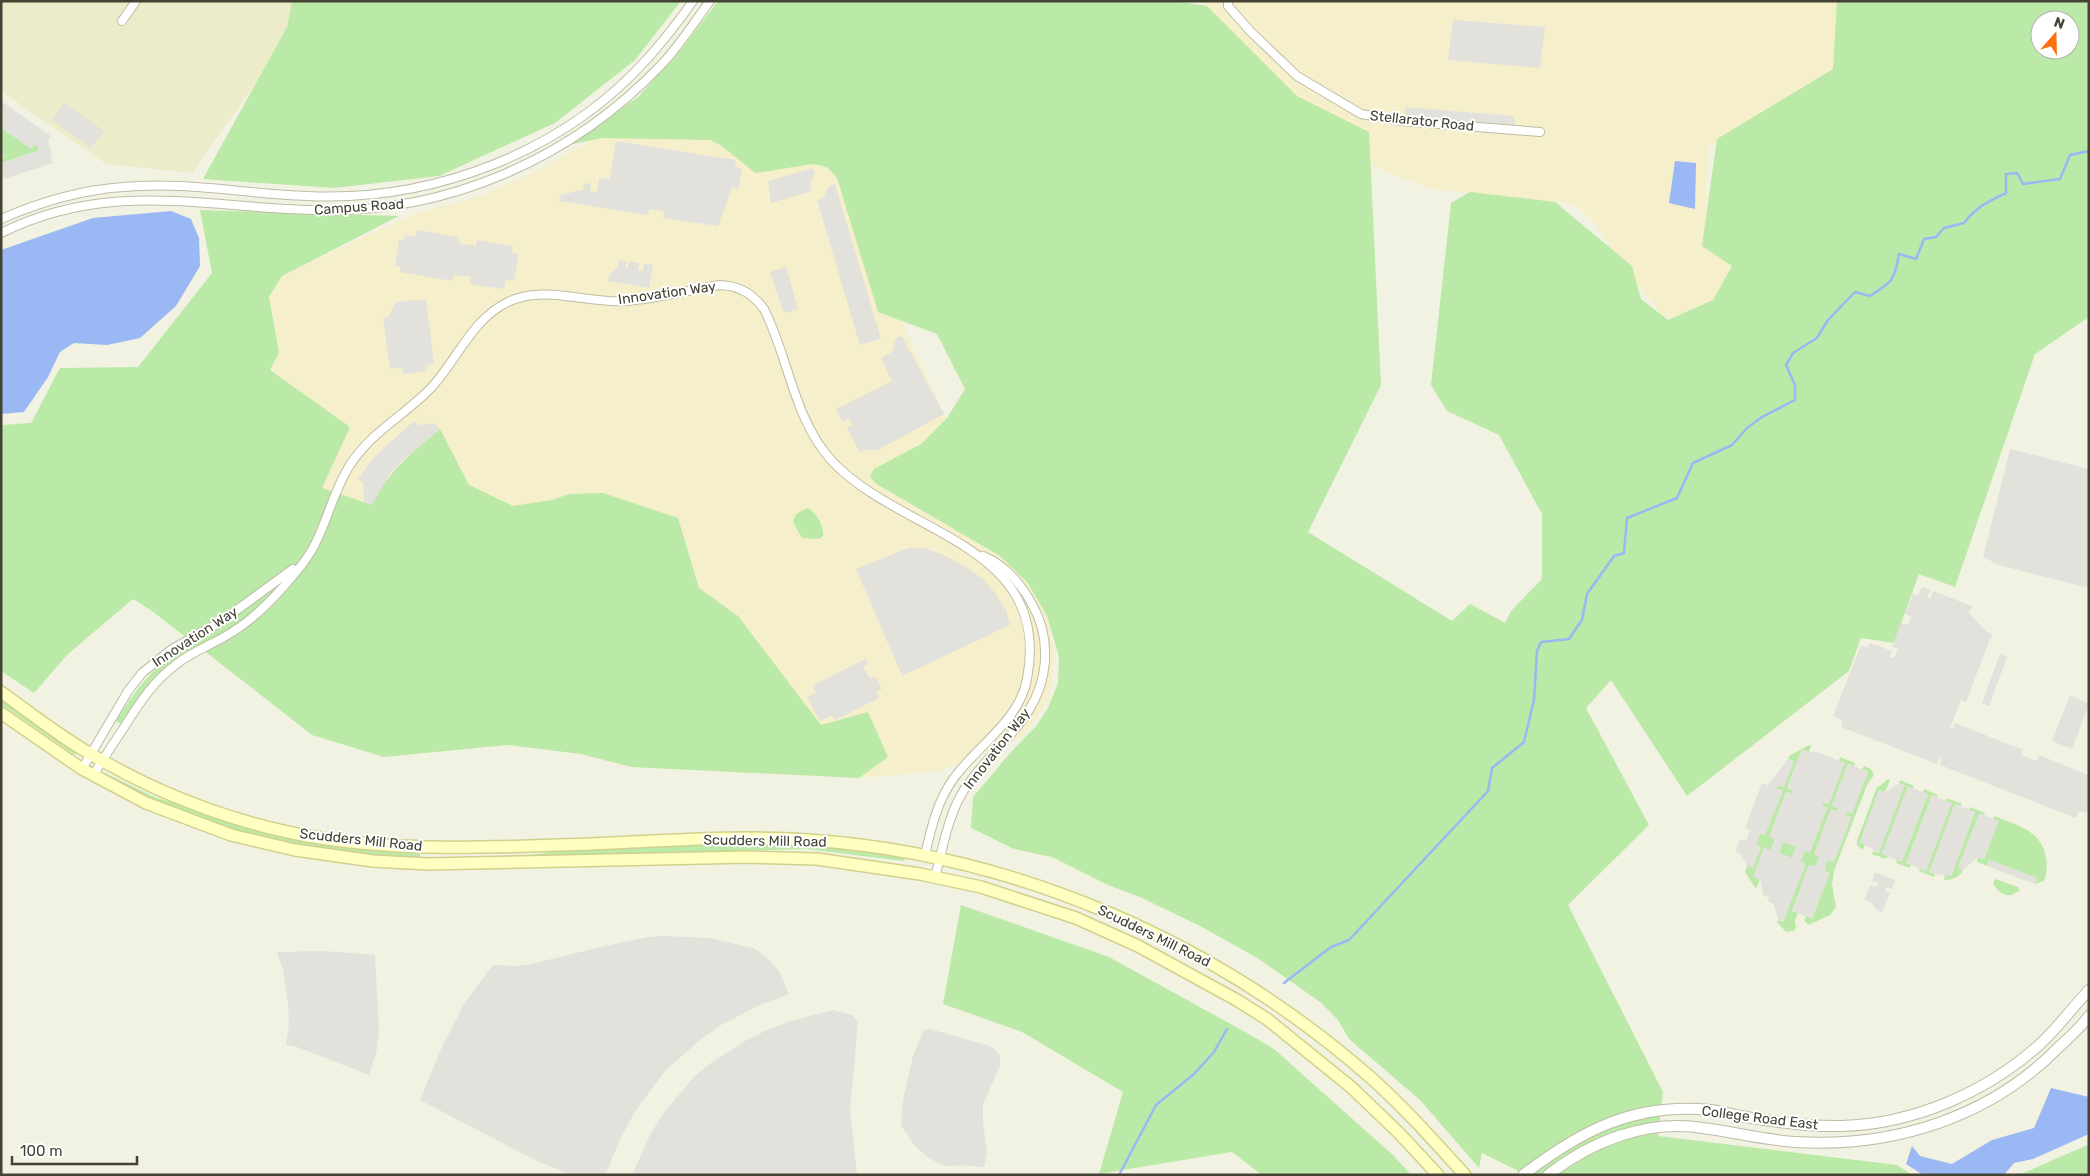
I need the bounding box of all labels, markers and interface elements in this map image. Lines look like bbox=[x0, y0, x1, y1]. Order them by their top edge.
north arrow bbox=[2030, 10, 2080, 60]
text: N bbox=[2052, 14, 2067, 33]
street label: Stellarator Road bbox=[1369, 107, 1475, 135]
street label: Campus Road bbox=[314, 195, 404, 219]
street label: Innovation Way bbox=[617, 278, 717, 308]
street label: Innovation Way bbox=[149, 603, 241, 671]
street label: Innovation Way bbox=[960, 705, 1034, 793]
street label: Scudders Mill Road bbox=[299, 825, 423, 855]
street label: Scudders Mill Road bbox=[703, 831, 827, 851]
street label: Scudders Mill Road bbox=[1095, 901, 1213, 971]
street label: College Road East bbox=[1701, 1102, 1820, 1134]
scale bar bbox=[12, 1134, 138, 1166]
text: 100 m bbox=[20, 1142, 62, 1160]

